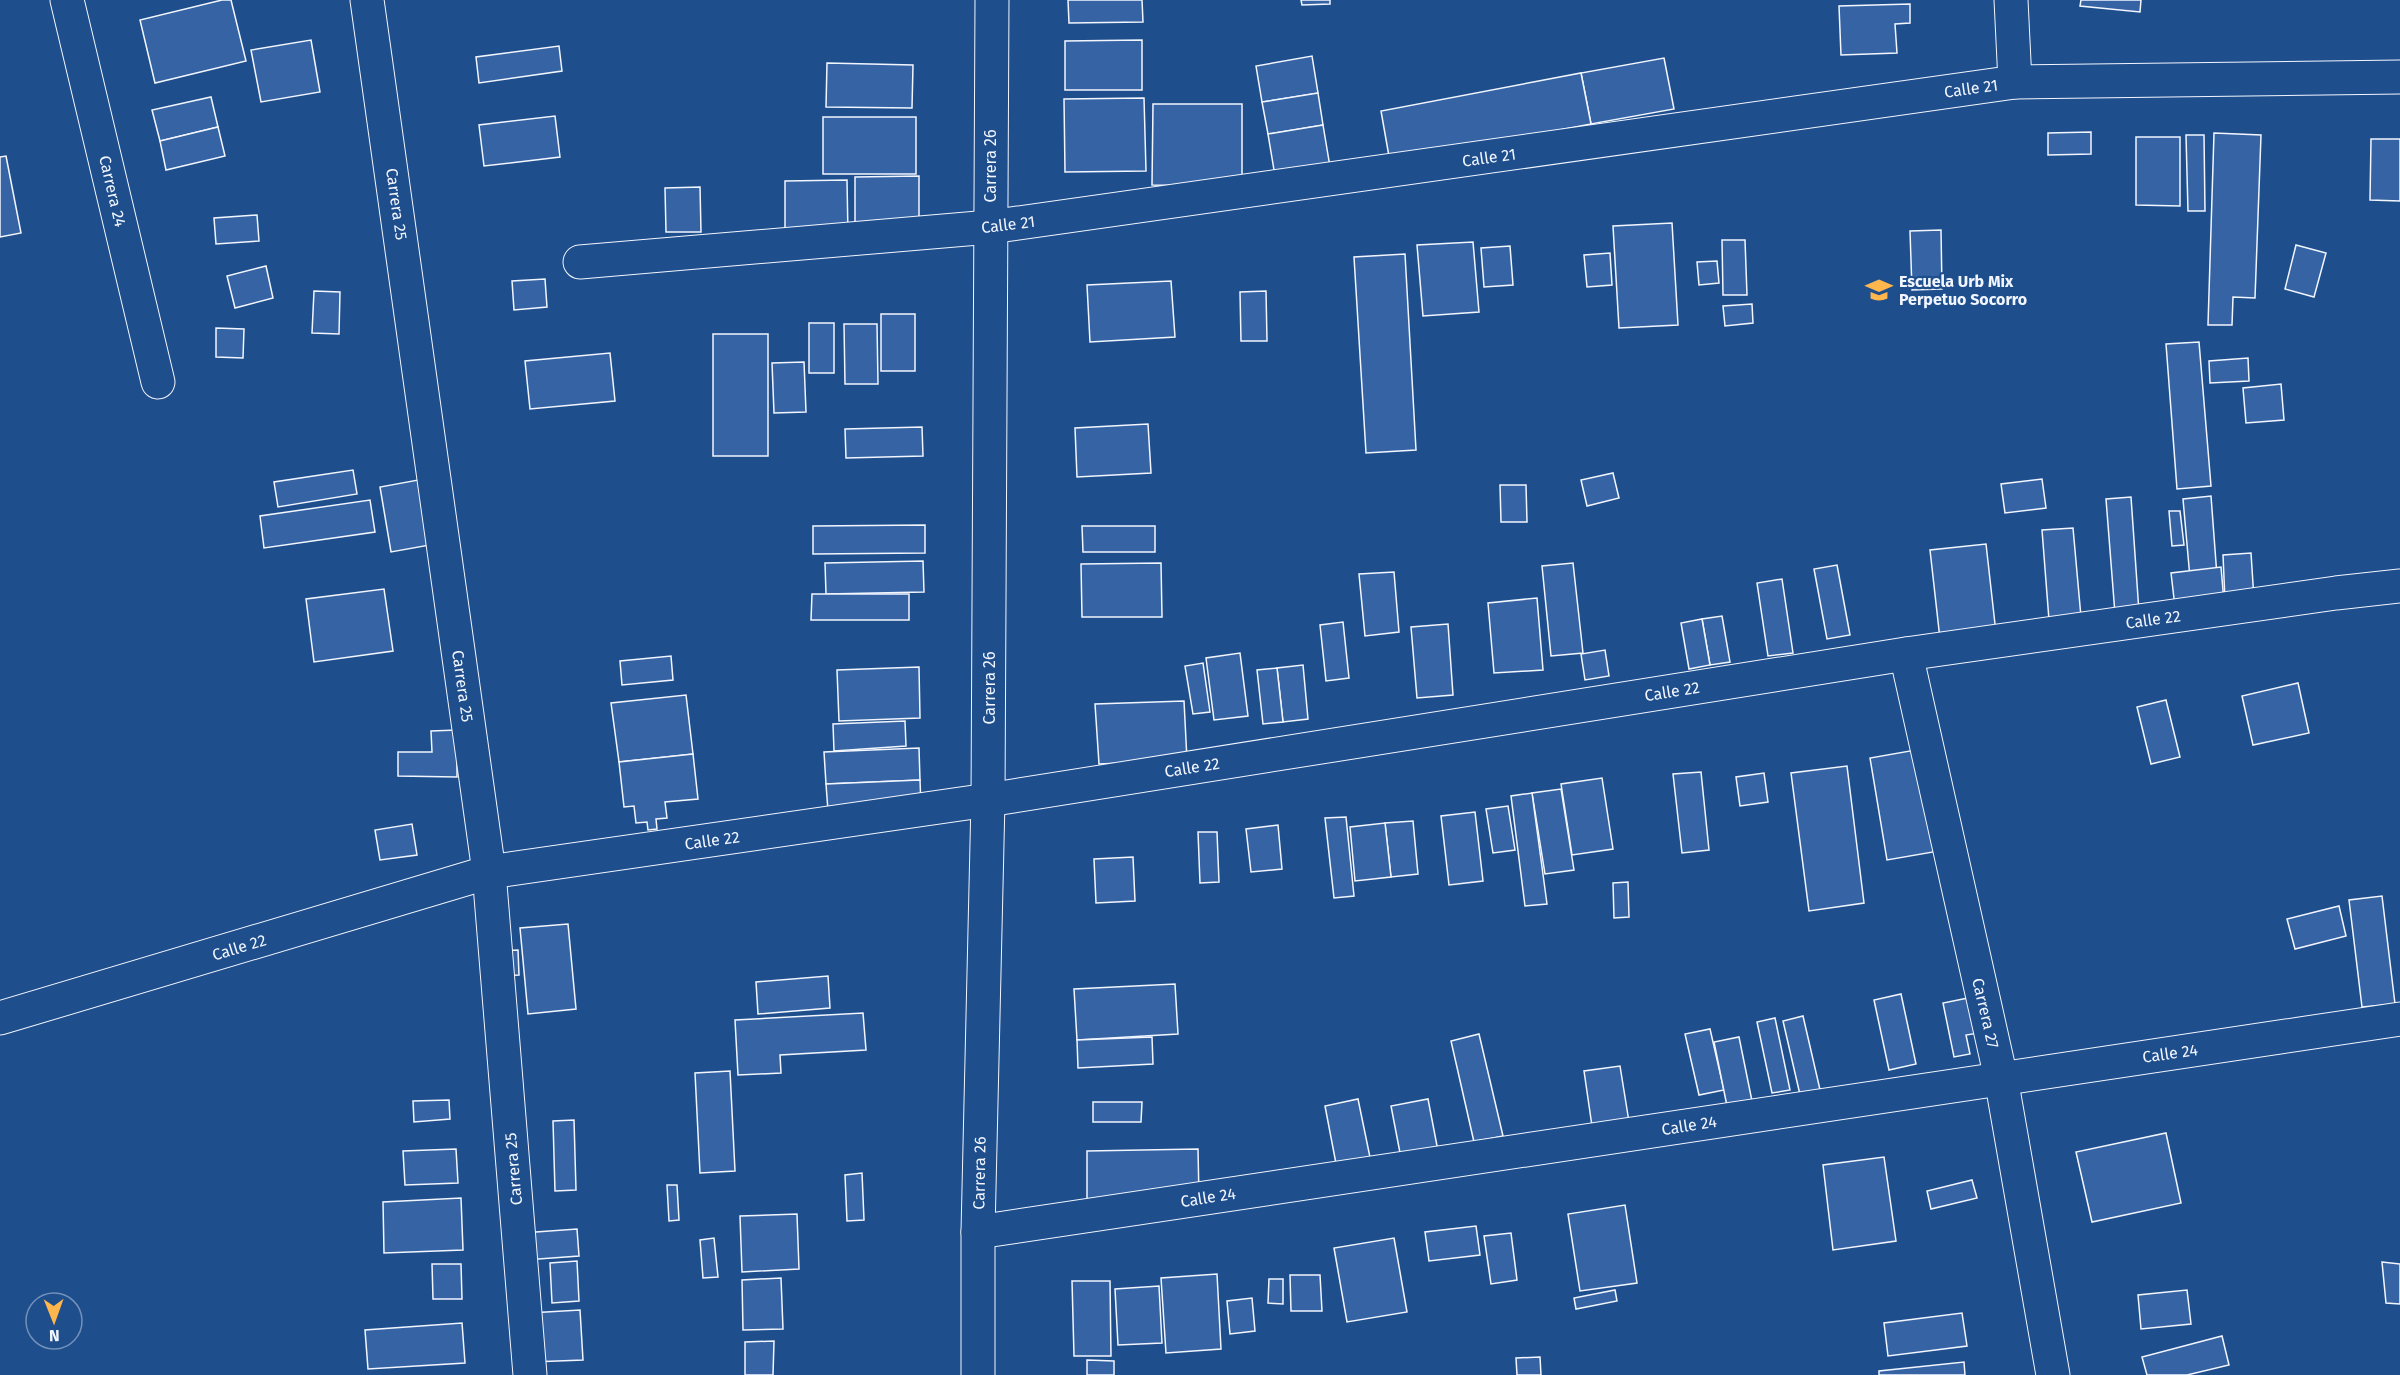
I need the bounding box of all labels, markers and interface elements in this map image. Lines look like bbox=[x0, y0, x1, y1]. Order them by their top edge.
street label: Calle 21 bbox=[1943, 75, 1999, 102]
street label: Carrera 26 bbox=[981, 129, 1000, 203]
street label: Calle 21 bbox=[1461, 144, 1517, 171]
street label: Carrera 24 bbox=[95, 154, 130, 229]
street label: Carrera 25 bbox=[382, 167, 411, 241]
street label: Calle 21 bbox=[980, 212, 1036, 237]
place label: Escuela Urb Mix Perpetuo Socorro bbox=[1899, 272, 2027, 309]
school or university icon: Escuela Urb Mix Perpetuo Socorro bbox=[1864, 275, 1894, 305]
street label: Calle 22 bbox=[2124, 606, 2182, 633]
street label: Carrera 25 bbox=[448, 649, 477, 723]
street label: Carrera 26 bbox=[980, 651, 999, 725]
street label: Calle 22 bbox=[1643, 678, 1701, 705]
street label: Calle 22 bbox=[1163, 754, 1221, 781]
street label: Calle 22 bbox=[683, 827, 741, 854]
street label: Calle 22 bbox=[210, 930, 269, 965]
street label: Carrera 27 bbox=[1968, 976, 2003, 1050]
street label: Calle 24 bbox=[2141, 1040, 2199, 1067]
street label: Calle 24 bbox=[1660, 1112, 1718, 1139]
street label: Carrera 25 bbox=[501, 1132, 526, 1206]
street label: Carrera 26 bbox=[969, 1136, 990, 1210]
street label: Calle 24 bbox=[1179, 1184, 1237, 1211]
north arrow bbox=[24, 1291, 84, 1351]
text: N bbox=[49, 1326, 60, 1345]

